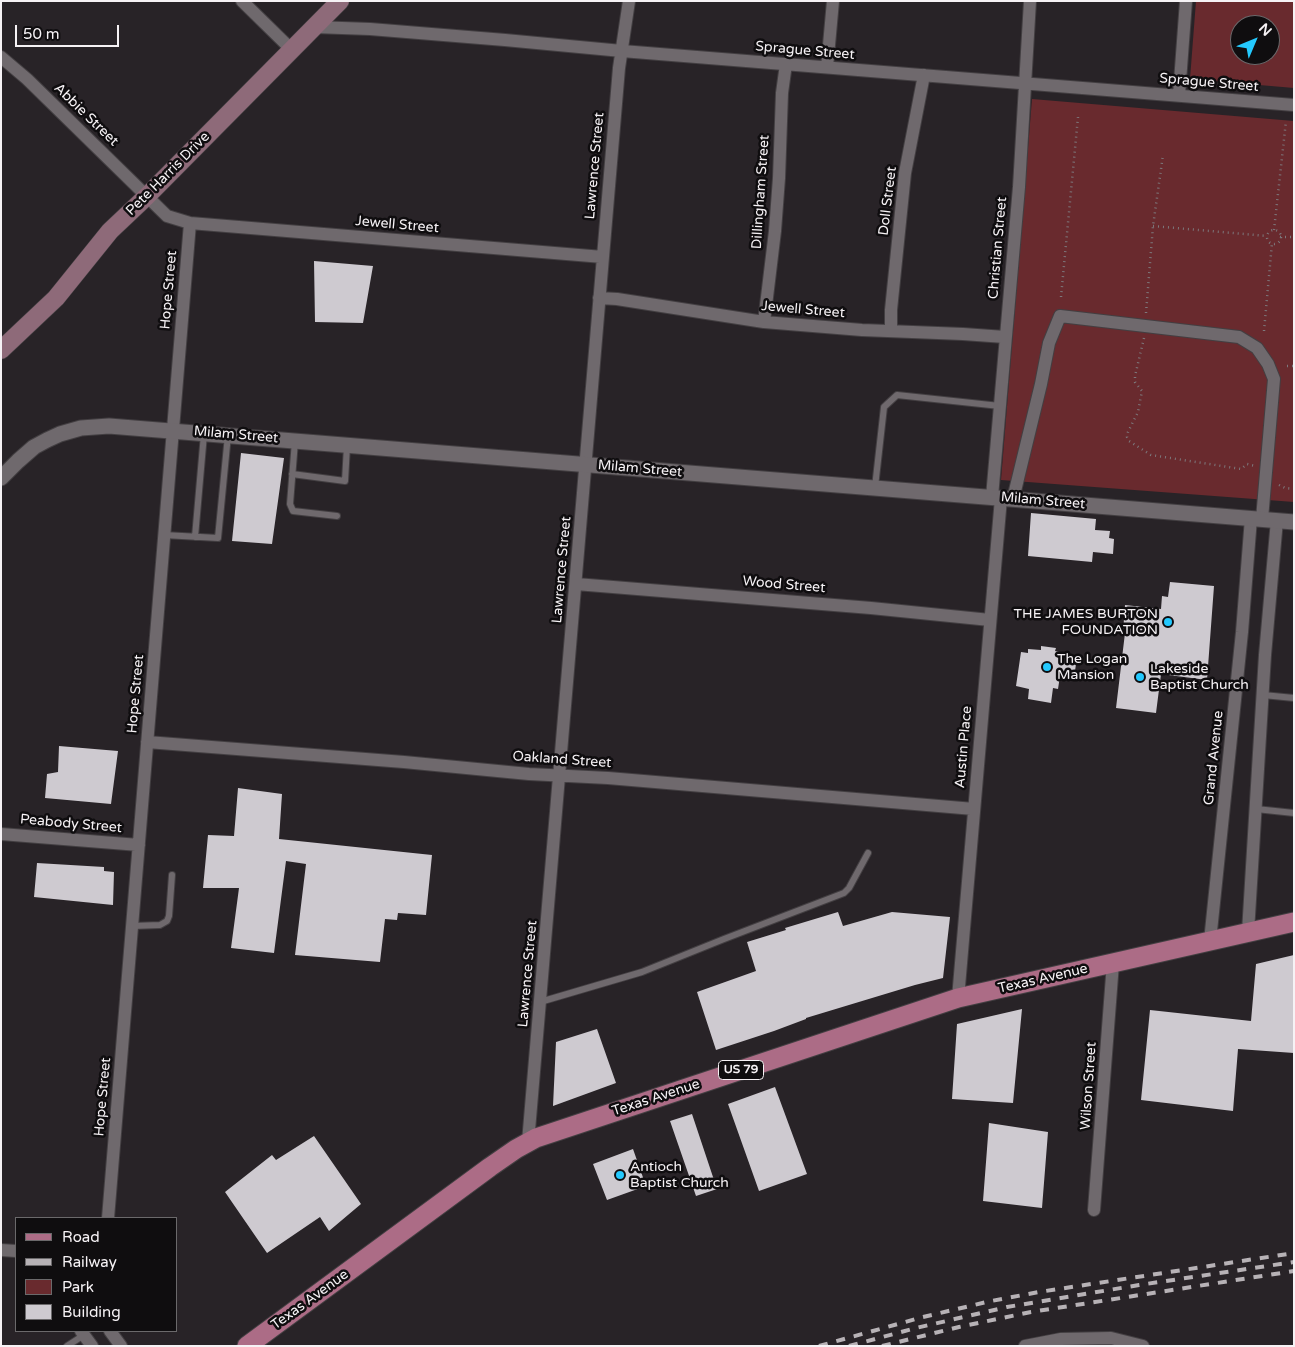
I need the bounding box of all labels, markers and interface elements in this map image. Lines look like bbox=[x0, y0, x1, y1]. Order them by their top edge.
scale bar bbox=[18, 15, 121, 47]
north arrow bbox=[1230, 15, 1280, 65]
text: N bbox=[1255, 20, 1275, 40]
text: 50 m bbox=[23, 25, 60, 43]
street label: Sprague Street bbox=[755, 38, 855, 64]
street label: Sprague Street bbox=[1159, 70, 1259, 96]
street label: Abbie Street bbox=[50, 80, 122, 150]
street label: Lawrence Street bbox=[582, 112, 608, 220]
street label: Pete Harris Drive bbox=[123, 129, 213, 219]
street label: Dillingham Street bbox=[749, 134, 773, 250]
street label: Doll Street bbox=[875, 166, 901, 236]
street label: Christian Street bbox=[985, 196, 1011, 300]
street label: Jewell Street bbox=[354, 213, 440, 237]
street label: Hope Street bbox=[157, 250, 181, 330]
street label: Jewell Street bbox=[760, 298, 846, 322]
street label: Milam Street bbox=[193, 423, 279, 447]
street label: Milam Street bbox=[597, 457, 683, 481]
street label: Milam Street bbox=[1000, 489, 1086, 513]
street label: Lawrence Street bbox=[549, 516, 575, 624]
street label: Wood Street bbox=[742, 573, 826, 597]
place label: THE JAMES BURTON FOUNDATION bbox=[1014, 606, 1158, 638]
marker: THE JAMES BURTON FOUNDATION bbox=[1162, 616, 1174, 628]
place label: The Logan Mansion bbox=[1057, 651, 1127, 684]
street label: Hope Street bbox=[124, 654, 148, 734]
marker: The Logan Mansion bbox=[1041, 661, 1053, 673]
place label: Lakeside Baptist Church bbox=[1150, 661, 1249, 694]
marker: Lakeside Baptist Church bbox=[1134, 671, 1146, 683]
street label: Austin Place bbox=[952, 705, 976, 789]
street label: Grand Avenue bbox=[1201, 710, 1227, 806]
street label: Oakland Street bbox=[512, 748, 612, 772]
street label: Peabody Street bbox=[19, 811, 123, 837]
street label: Lawrence Street bbox=[515, 920, 541, 1028]
street label: Texas Avenue bbox=[997, 961, 1089, 997]
street label: Wilson Street bbox=[1078, 1041, 1100, 1131]
street label: Hope Street bbox=[91, 1057, 115, 1137]
road number: US 79 bbox=[718, 1060, 764, 1080]
street label: Texas Avenue bbox=[610, 1076, 702, 1120]
place label: Antioch Baptist Church bbox=[630, 1159, 729, 1192]
marker: Antioch Baptist Church bbox=[614, 1169, 626, 1181]
legend bbox=[15, 1217, 178, 1332]
text: Road bbox=[62, 1228, 100, 1246]
text: Railway bbox=[62, 1253, 117, 1271]
street label: Texas Avenue bbox=[268, 1266, 352, 1334]
text: Park bbox=[62, 1278, 94, 1296]
text: Building bbox=[62, 1303, 121, 1321]

